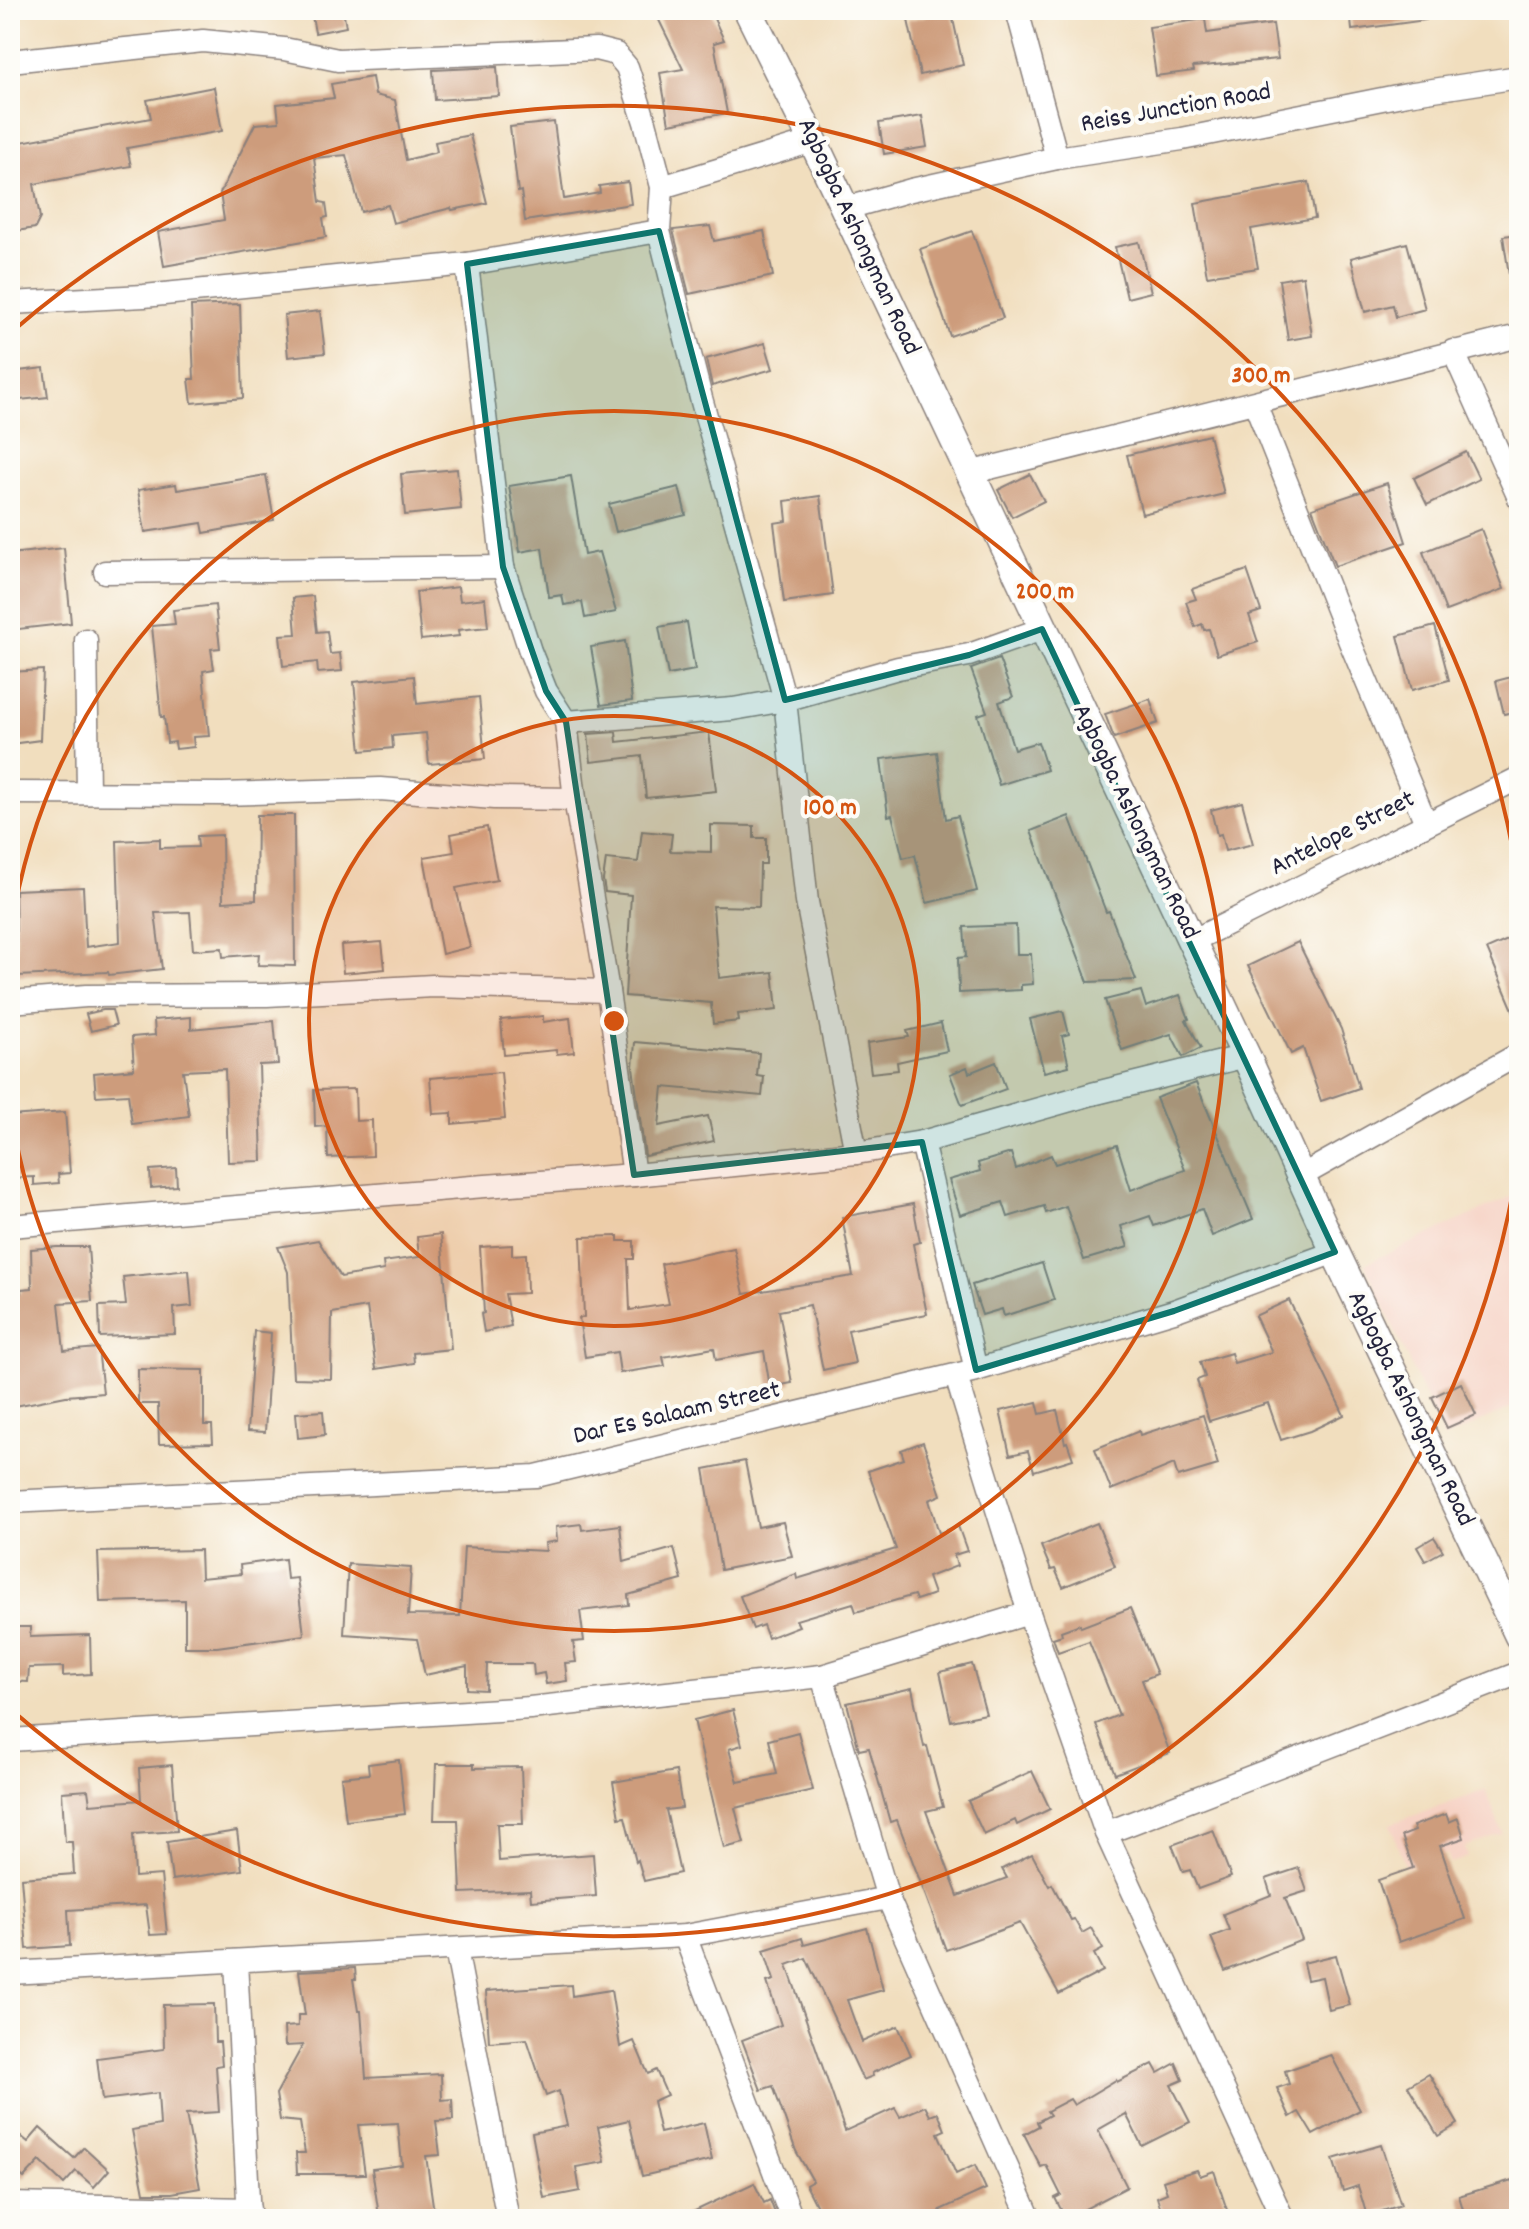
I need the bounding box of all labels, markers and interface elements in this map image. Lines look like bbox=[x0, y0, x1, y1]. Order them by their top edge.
street label: Reiss Junction Road bbox=[1078, 74, 1274, 144]
street label: Agbogba Ashongman Road bbox=[787, 112, 929, 362]
text: 300 m bbox=[1232, 360, 1290, 394]
text: 200 m bbox=[1016, 576, 1074, 610]
street label: Agbogba Ashongman Road bbox=[1062, 698, 1208, 946]
street label: Antelope Street bbox=[1264, 782, 1422, 886]
text: 100 m bbox=[803, 792, 857, 826]
centre of rings bbox=[600, 1007, 628, 1035]
street label: Agbogba Ashongman Road bbox=[1337, 1285, 1483, 1533]
street label: Dar Es Salaam Street bbox=[570, 1372, 784, 1456]

